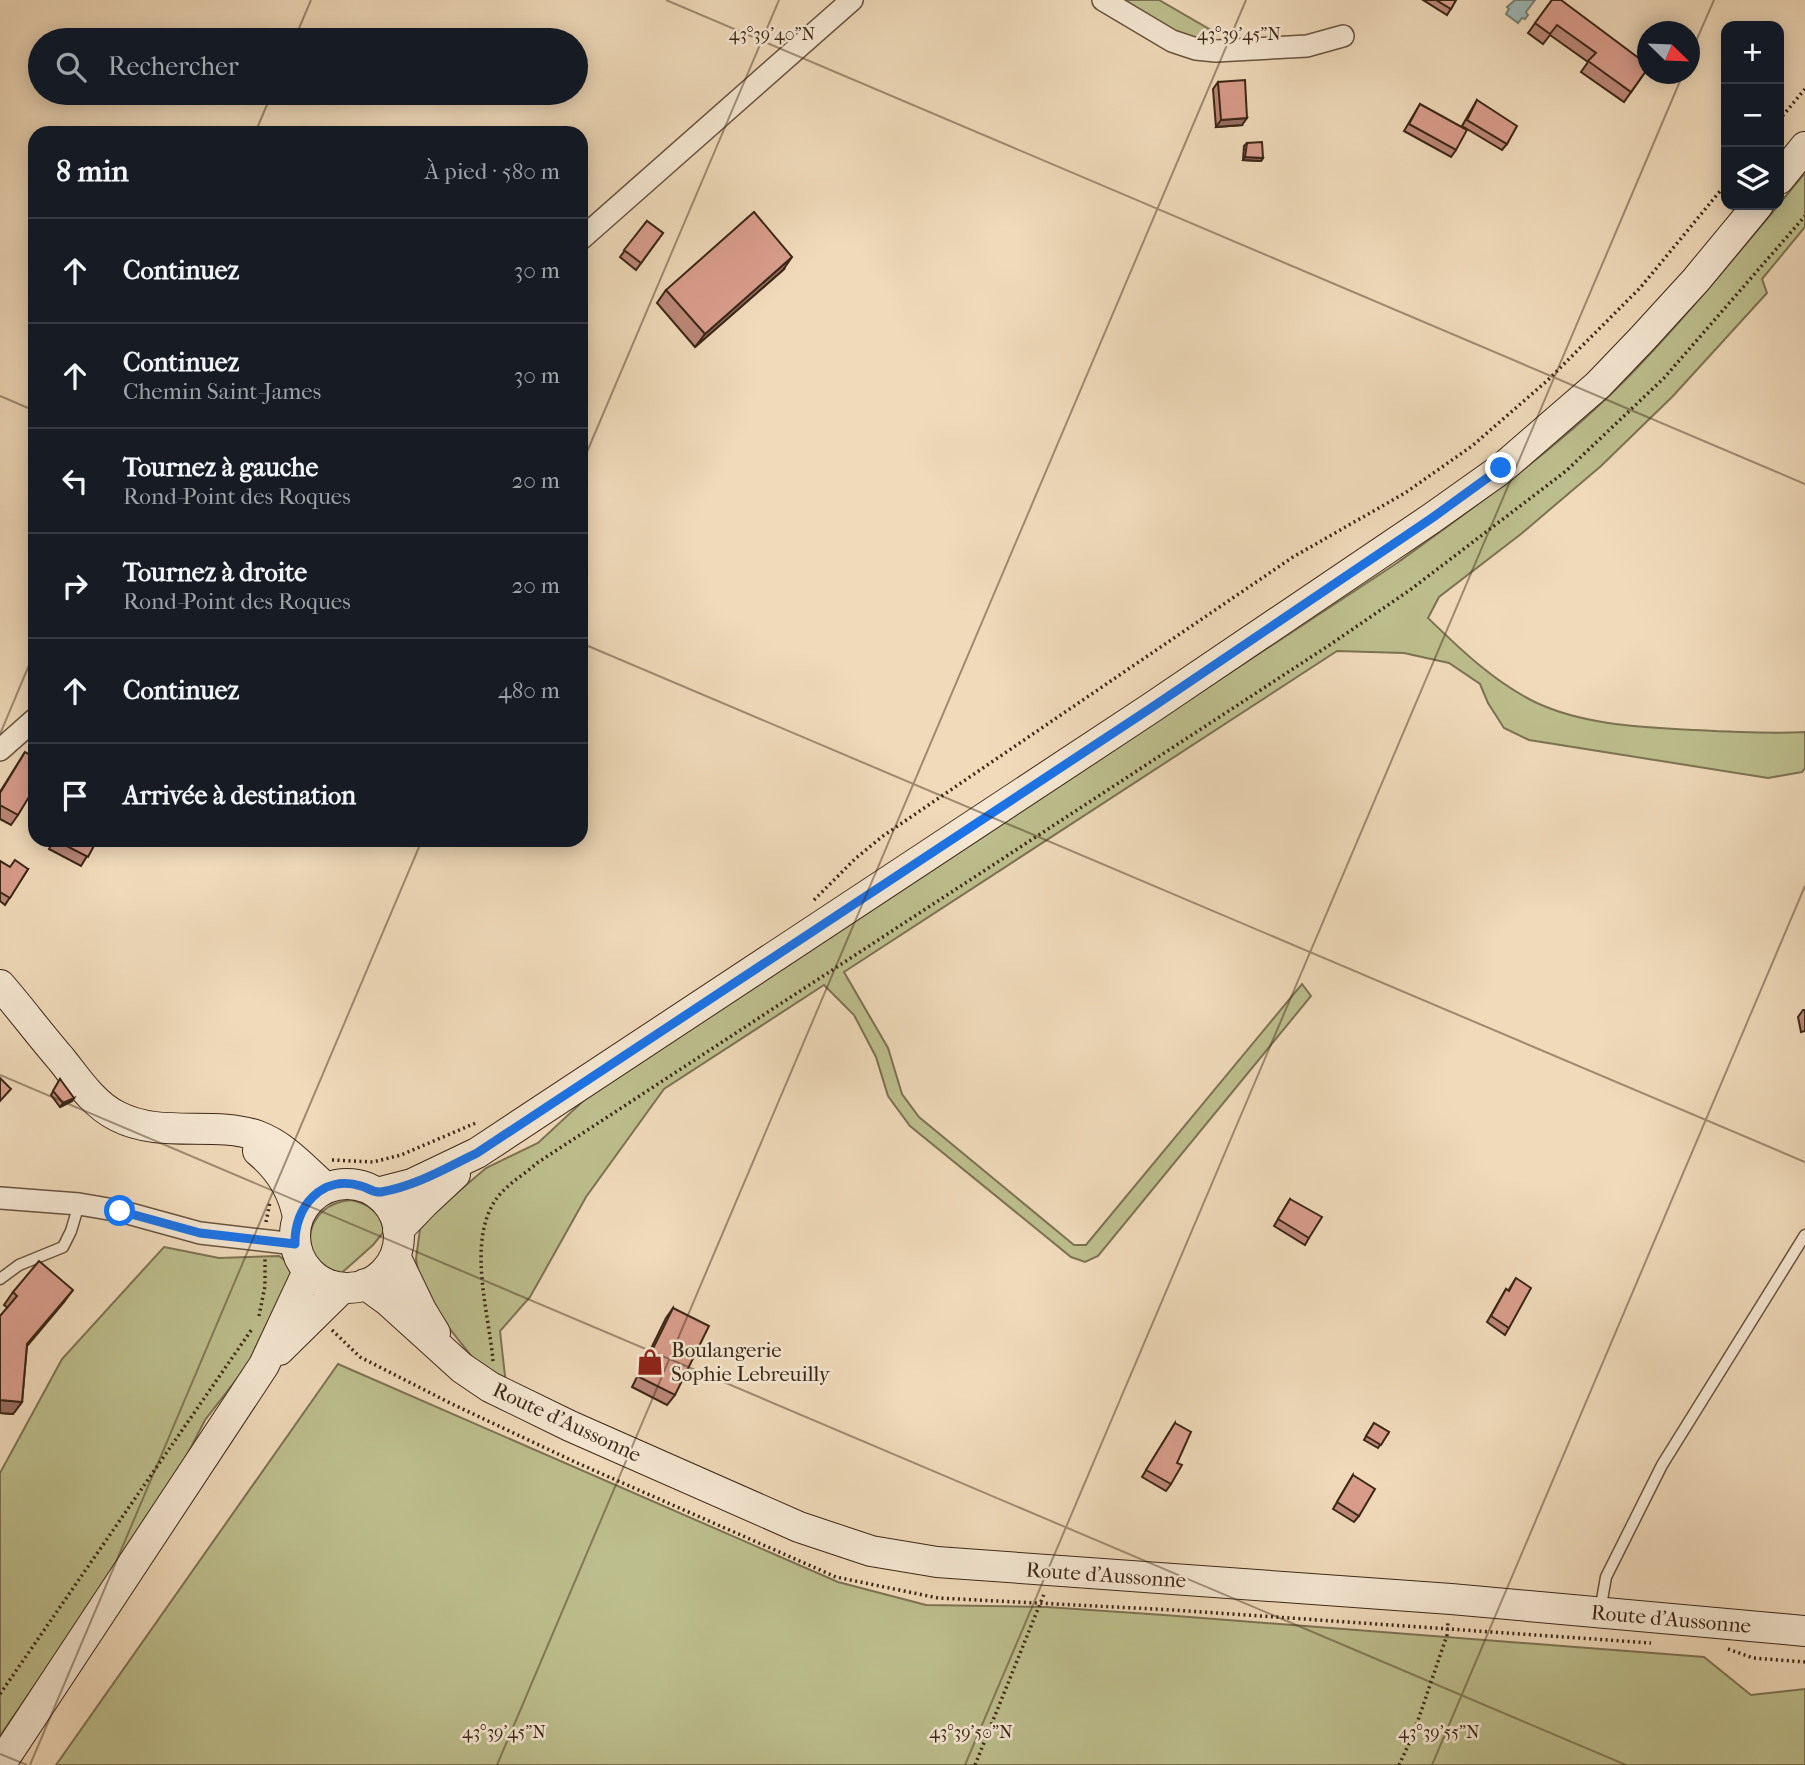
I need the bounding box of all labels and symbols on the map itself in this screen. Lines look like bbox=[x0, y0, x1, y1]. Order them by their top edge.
north arrow bbox=[1637, 21, 1700, 84]
text: 43°39'40"N bbox=[729, 24, 816, 45]
text: 43°39'45"N bbox=[1197, 24, 1281, 45]
route end bbox=[1485, 452, 1516, 483]
route start bbox=[104, 1195, 135, 1226]
place label: Boulangerie Sophie Lebreuilly bbox=[671, 1338, 831, 1386]
shop icon: Boulangerie Sophie Lebreuilly bbox=[635, 1347, 665, 1377]
street label: Route d'Aussonne bbox=[489, 1377, 645, 1467]
street label: Route d'Aussonne bbox=[1025, 1557, 1187, 1593]
street label: Route d'Aussonne bbox=[1590, 1600, 1752, 1638]
text: 43°39'45"N bbox=[462, 1722, 546, 1743]
text: 43°39'50"N bbox=[929, 1722, 1013, 1743]
text: 43°39'55"N bbox=[1398, 1722, 1480, 1743]

